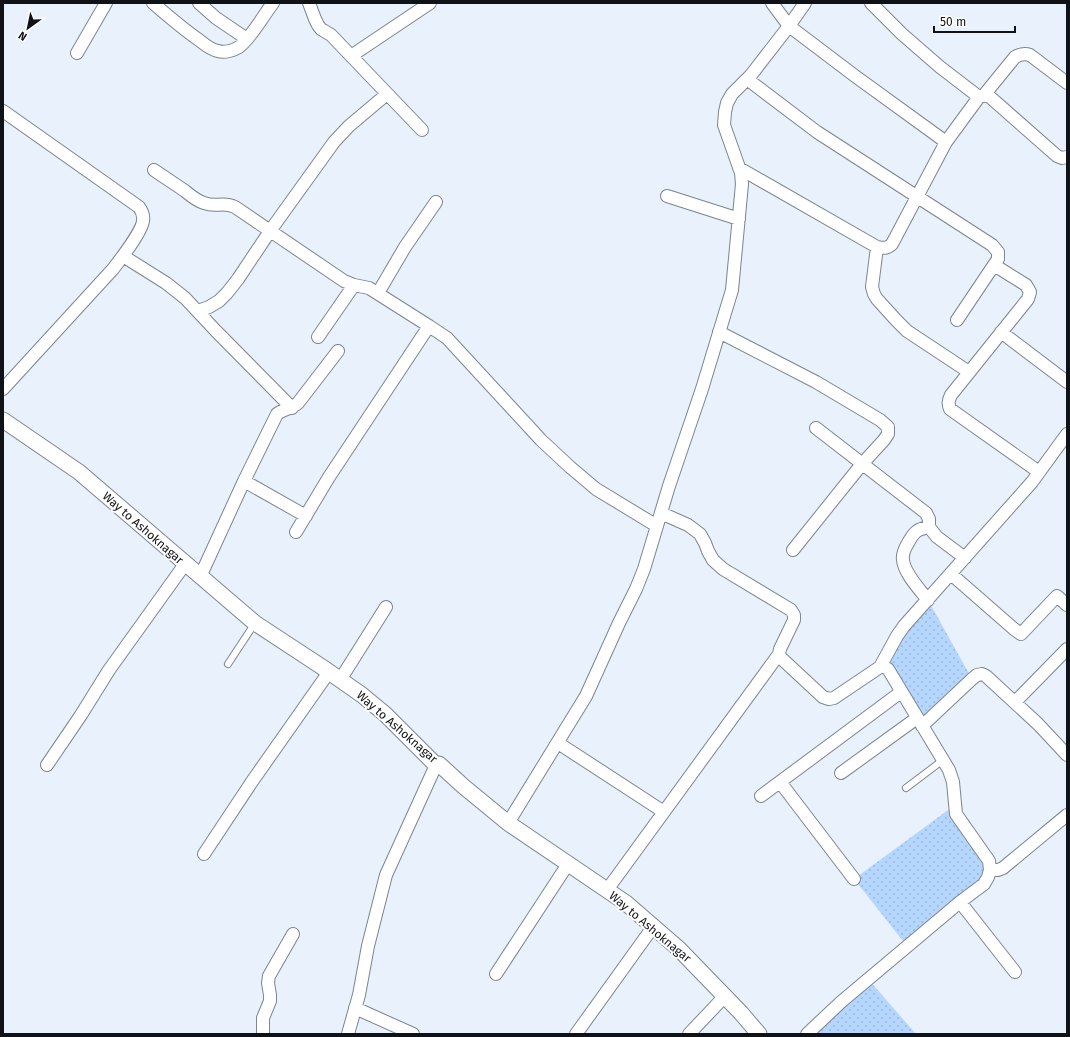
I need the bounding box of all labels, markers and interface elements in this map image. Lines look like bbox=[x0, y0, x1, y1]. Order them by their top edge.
north arrow bbox=[8, 8, 48, 48]
scale bar bbox=[934, 8, 1015, 34]
text: 50 m bbox=[940, 15, 966, 29]
text: N bbox=[16, 29, 29, 43]
street label: Way to Ashoknagar bbox=[100, 489, 187, 567]
street label: Way to Ashoknagar bbox=[354, 688, 441, 766]
street label: Way to Ashoknagar bbox=[606, 889, 694, 966]

